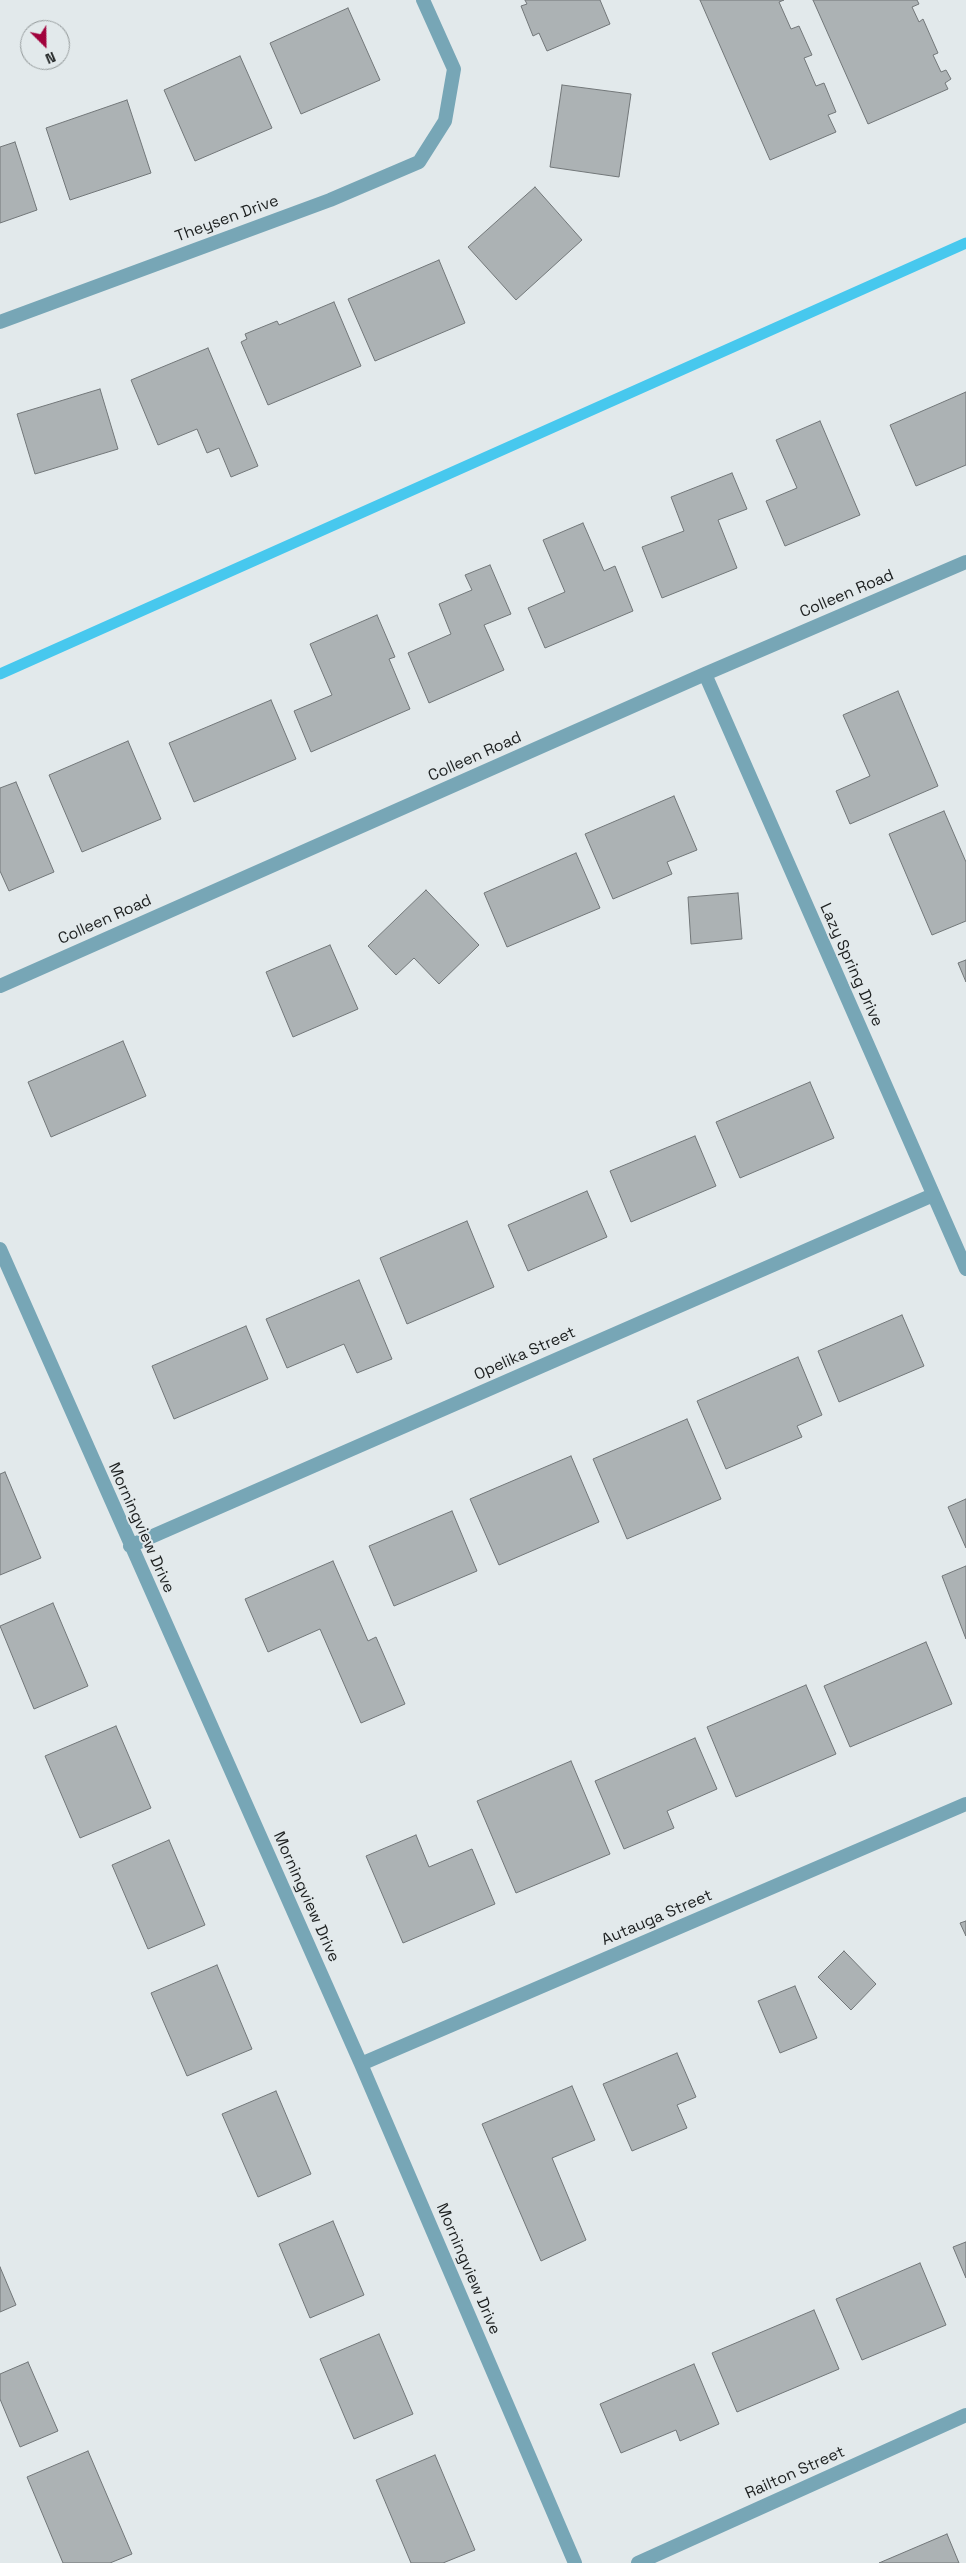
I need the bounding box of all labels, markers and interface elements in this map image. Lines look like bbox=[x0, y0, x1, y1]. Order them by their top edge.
north arrow bbox=[20, 20, 70, 70]
text: N bbox=[43, 48, 58, 68]
street label: Theysen Drive bbox=[173, 191, 281, 247]
street label: Colleen Road bbox=[797, 566, 897, 622]
street label: Colleen Road bbox=[425, 728, 525, 786]
street label: Colleen Road bbox=[55, 891, 155, 949]
street label: Lazy Spring Drive bbox=[815, 900, 887, 1030]
street label: Opelika Street bbox=[471, 1323, 579, 1385]
street label: Morningview Drive bbox=[104, 1460, 178, 1596]
street label: Morningview Drive bbox=[269, 1829, 343, 1965]
street label: Autauga Street bbox=[599, 1886, 715, 1950]
street label: Morningview Drive bbox=[432, 2200, 504, 2338]
street label: Railton Street bbox=[742, 2442, 848, 2504]

